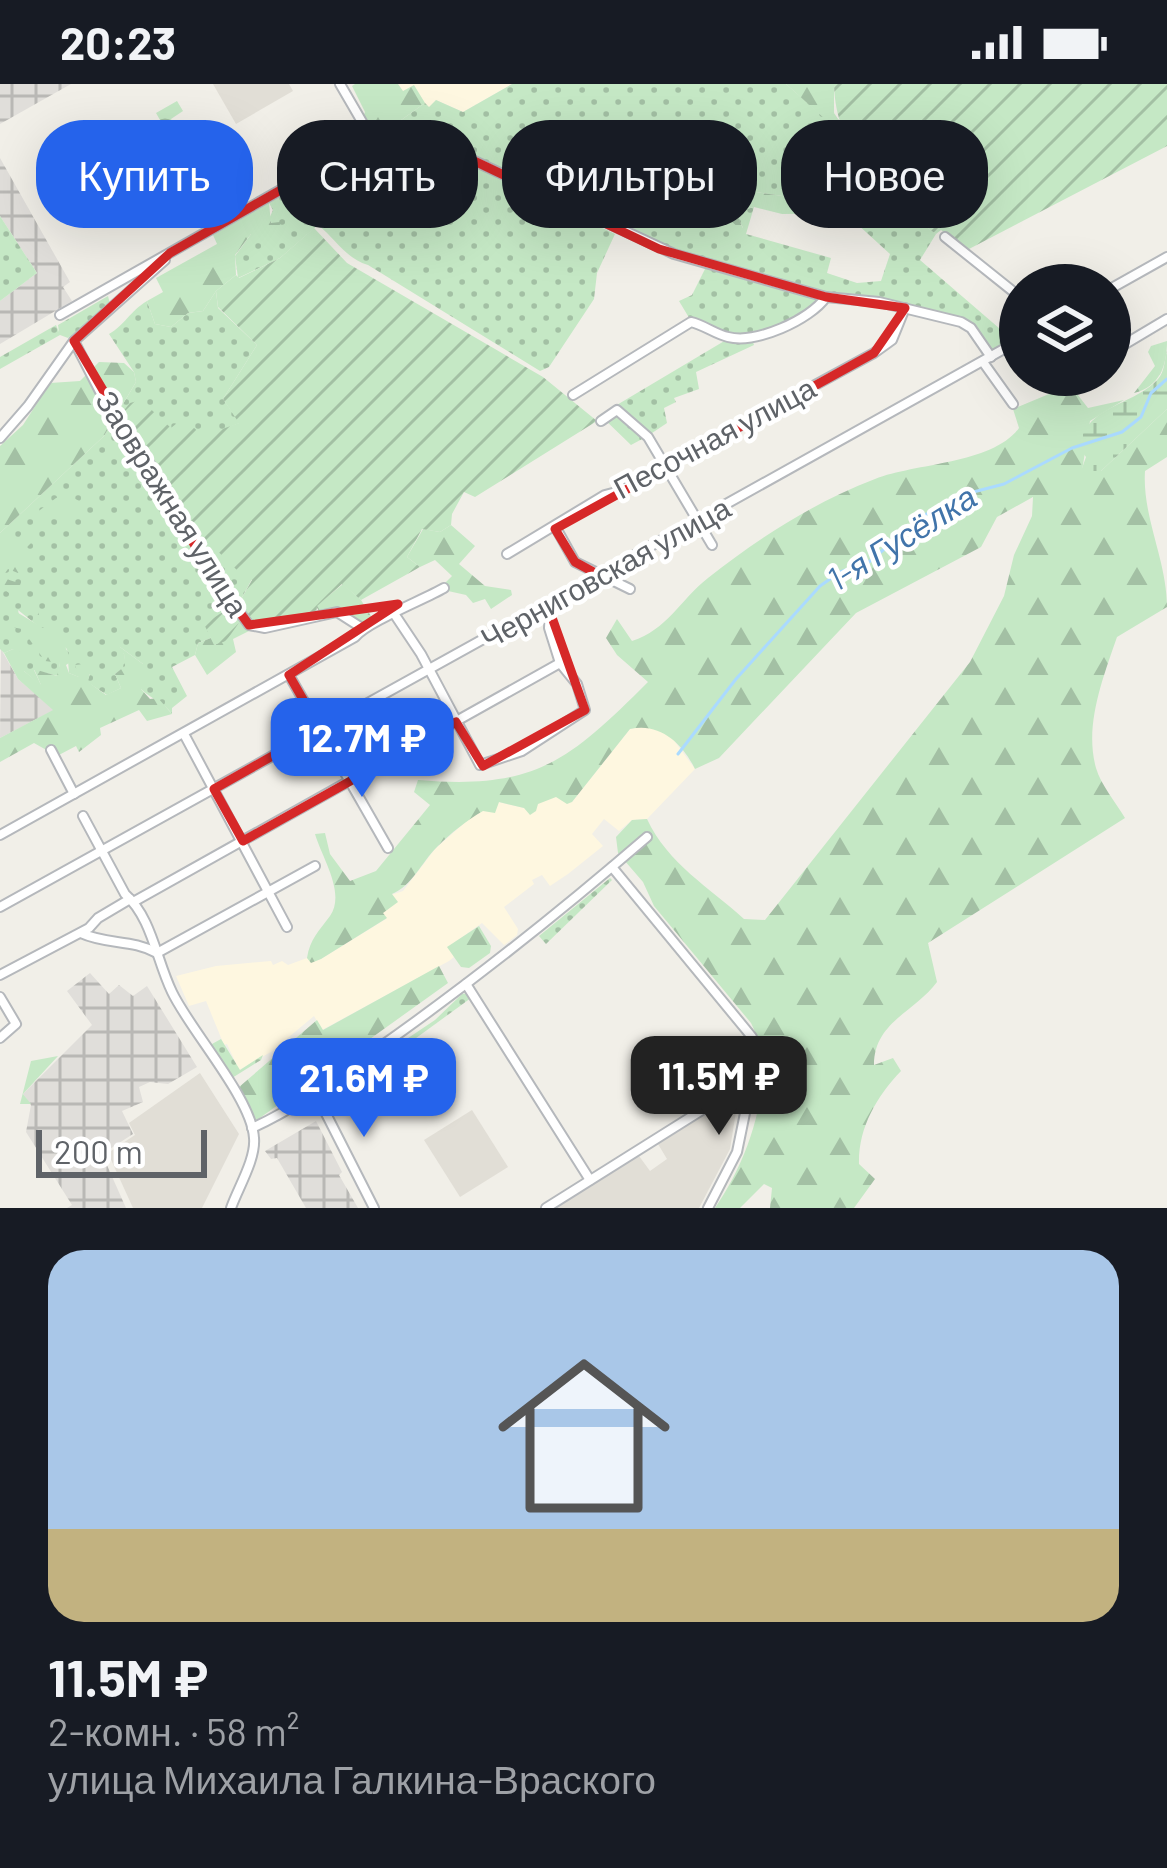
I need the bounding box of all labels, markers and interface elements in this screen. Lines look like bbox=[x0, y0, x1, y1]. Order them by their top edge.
text: 20:23 bbox=[60, 15, 176, 69]
chip: Купить bbox=[36, 120, 253, 228]
chip: Снять bbox=[277, 120, 478, 228]
chip: Фильтры bbox=[502, 120, 757, 228]
chip: Новое bbox=[781, 120, 988, 228]
map controls bbox=[999, 264, 1131, 396]
button: layers bbox=[999, 264, 1131, 396]
street label: Песочная улица bbox=[607, 369, 821, 505]
street label: Заовражная улица bbox=[89, 384, 257, 623]
water label: 1-я Гусёлка bbox=[819, 475, 983, 599]
street label: Черниговская улица bbox=[474, 488, 736, 655]
pin: 12.7M ₽ bbox=[251, 698, 473, 800]
text: 12.7M ₽ bbox=[298, 713, 426, 760]
pin: 11.5M ₽ bbox=[608, 1036, 830, 1138]
pin: 21.6M ₽ bbox=[253, 1038, 475, 1140]
text: 11.5M ₽ bbox=[658, 1051, 780, 1098]
text: 21.6M ₽ bbox=[299, 1053, 429, 1100]
scale bar bbox=[36, 1124, 207, 1177]
text: 200 m bbox=[54, 1131, 143, 1171]
icon: home bbox=[476, 1328, 692, 1544]
text: 11.5M ₽ bbox=[48, 1646, 208, 1707]
text: 2-комн. · 58 m² bbox=[48, 1707, 300, 1754]
text: улица Михаила Галкина-Враского bbox=[48, 1755, 656, 1802]

